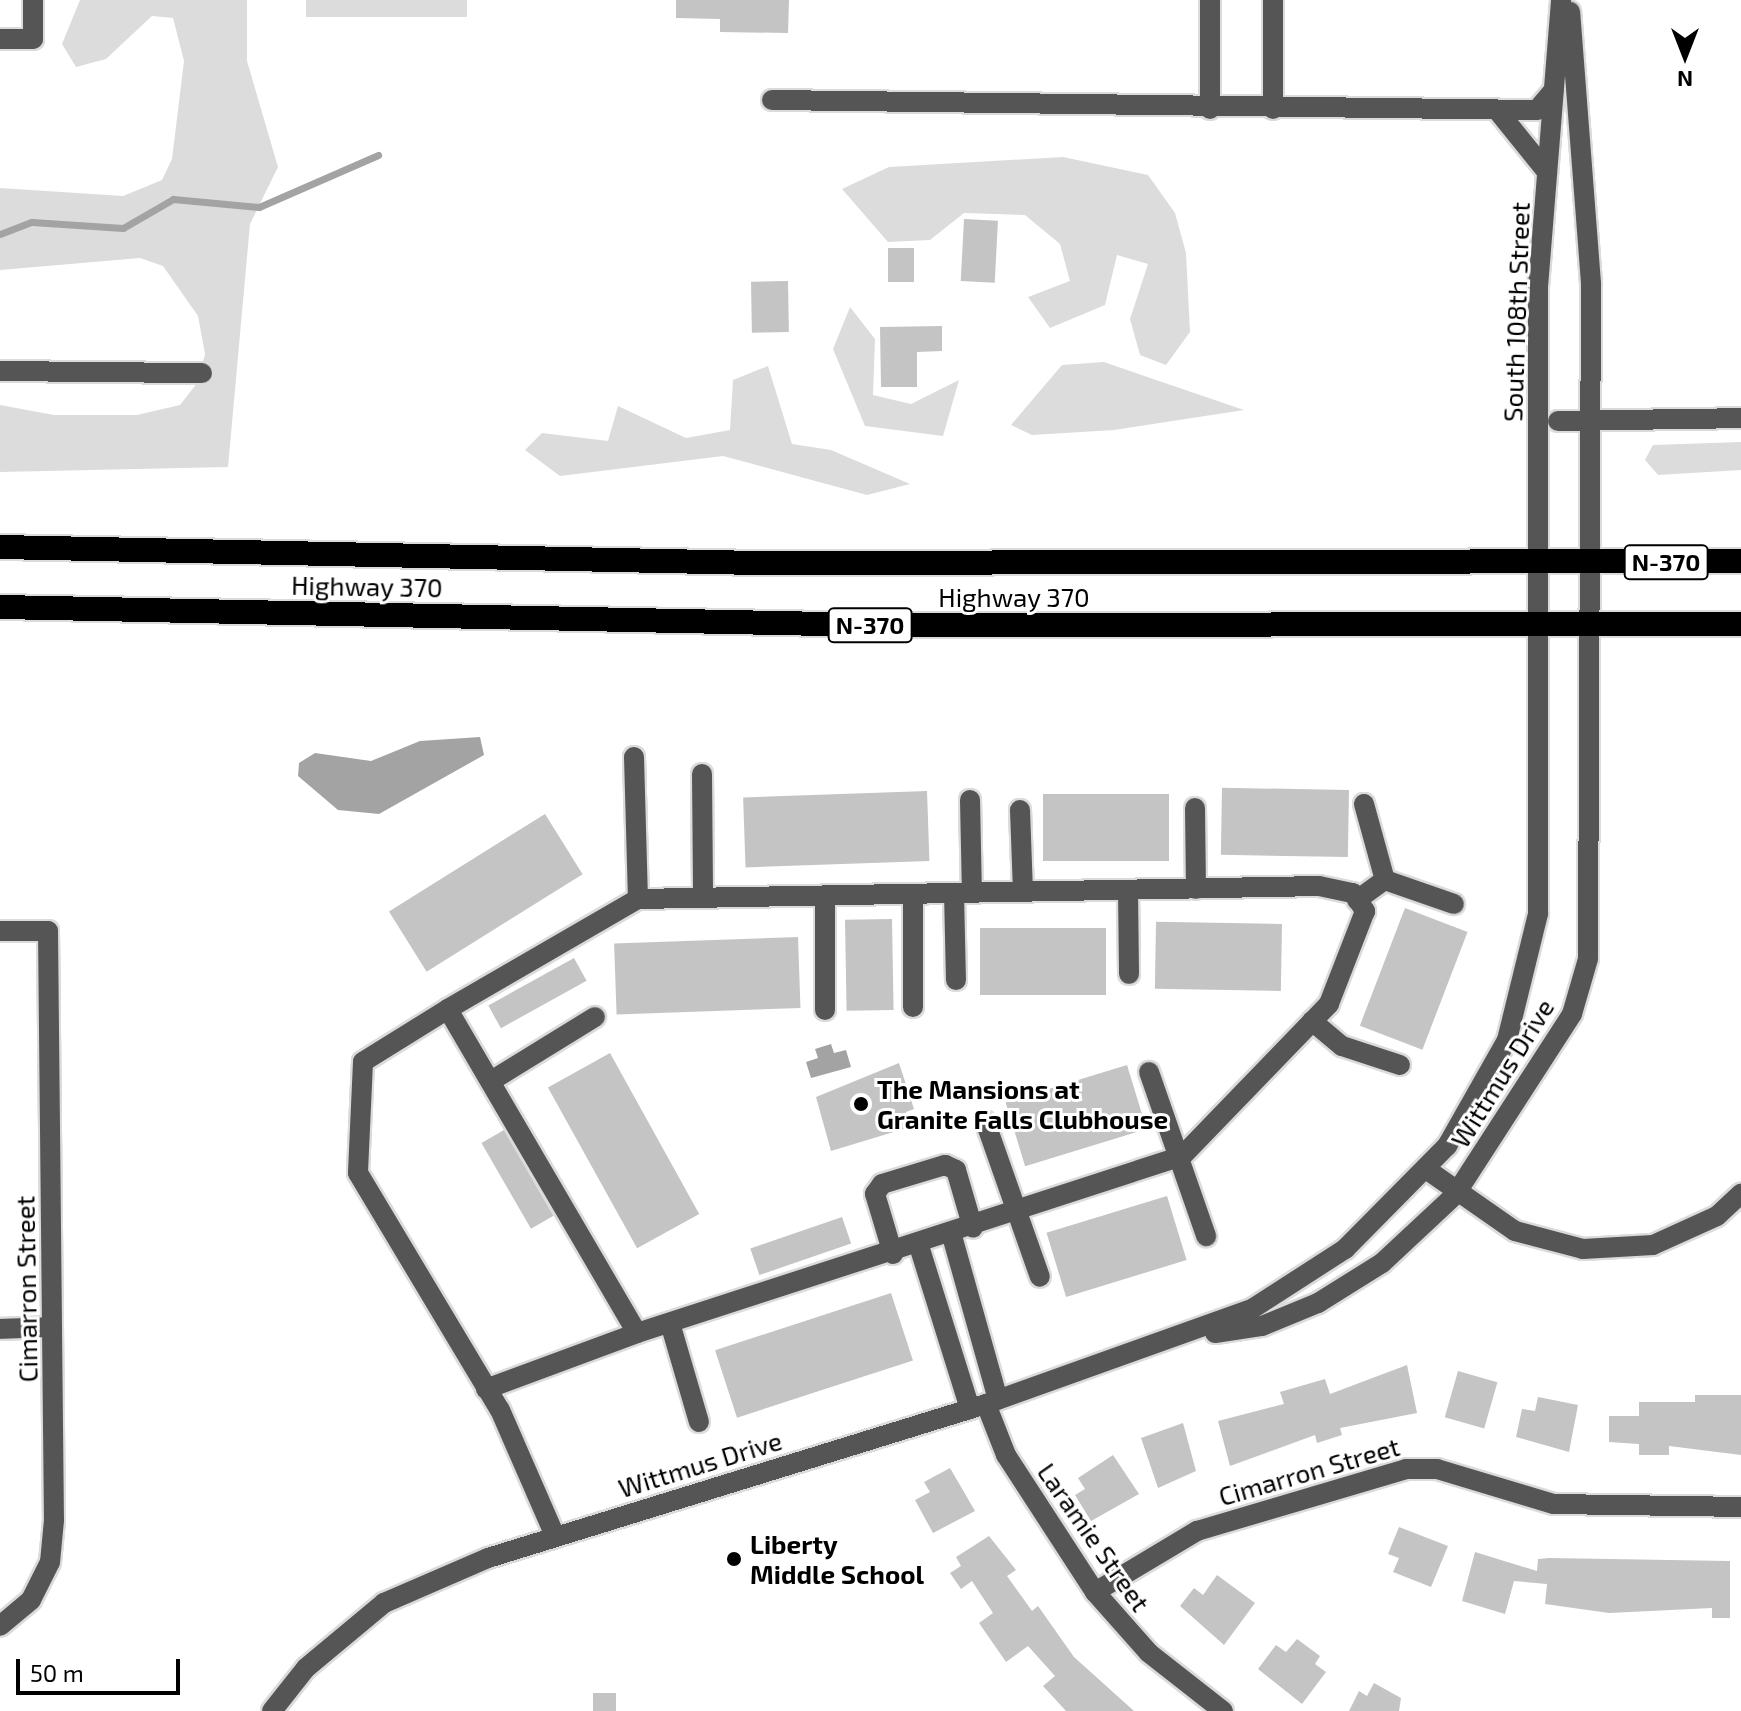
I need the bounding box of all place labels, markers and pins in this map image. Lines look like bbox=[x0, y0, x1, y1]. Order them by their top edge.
place label: The Mansions at Granite Falls Clubhouse bbox=[877, 1073, 1168, 1134]
marker: The Mansions at Granite Falls Clubhouse bbox=[852, 1095, 870, 1113]
place label: Liberty Middle School bbox=[750, 1528, 924, 1590]
marker: Liberty Middle School bbox=[725, 1550, 743, 1568]

